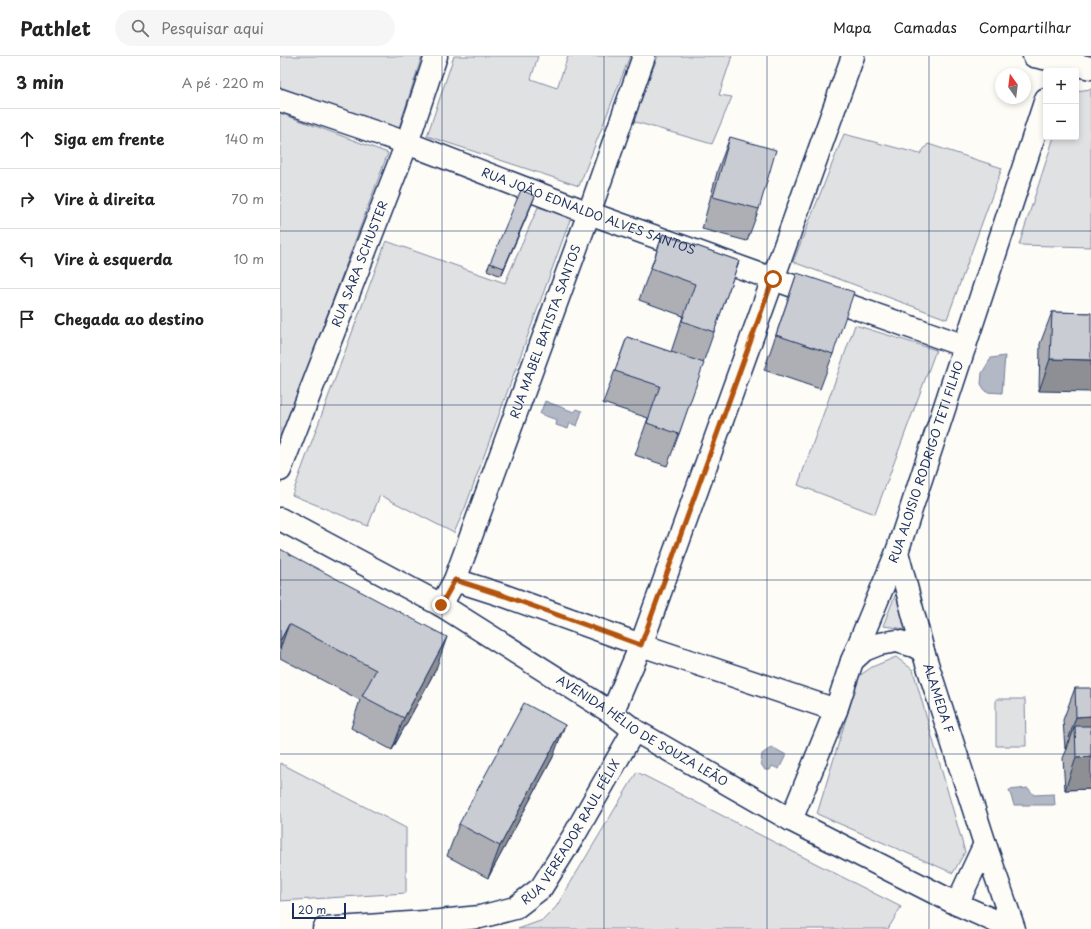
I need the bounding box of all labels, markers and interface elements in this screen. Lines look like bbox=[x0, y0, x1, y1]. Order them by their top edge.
search box bbox=[115, 10, 395, 46]
text: Pathlet bbox=[20, 14, 91, 42]
text: Pesquisar aqui bbox=[161, 16, 264, 39]
icon: search bbox=[129, 17, 151, 39]
text: Mapa bbox=[833, 17, 871, 38]
text: Camadas bbox=[893, 17, 957, 38]
text: Compartilhar bbox=[979, 17, 1071, 38]
north arrow bbox=[995, 68, 1031, 104]
map controls bbox=[1043, 68, 1079, 140]
button: + bbox=[1043, 68, 1079, 104]
text: 3 min bbox=[16, 69, 64, 95]
text: A pé · 220 m bbox=[182, 73, 264, 92]
button: − bbox=[1043, 104, 1079, 140]
text: Siga em frente bbox=[54, 127, 164, 150]
icon: ahead bbox=[16, 128, 38, 150]
text: 140 m bbox=[225, 129, 264, 148]
street label: RUA JOÃO EDNALDO ALVES SANTOS bbox=[479, 163, 698, 258]
text: Vire à direita bbox=[54, 187, 155, 210]
icon: right bbox=[16, 188, 38, 210]
text: 70 m bbox=[231, 189, 264, 208]
street label: RUA SARA SCHUSTER bbox=[326, 198, 392, 329]
street label: RUA MABEL BATISTA SANTOS bbox=[505, 242, 585, 421]
text: Vire à esquerda bbox=[54, 247, 173, 270]
icon: left bbox=[16, 248, 38, 270]
text: 10 m bbox=[234, 249, 264, 268]
route start bbox=[764, 270, 782, 288]
text: Chegada ao destino bbox=[54, 307, 204, 330]
icon: arrive bbox=[16, 308, 38, 330]
street label: RUA ALOISIO RODRIGO TETI FILHO bbox=[883, 358, 967, 566]
route end bbox=[432, 596, 450, 614]
street label: ALAMEDA F bbox=[919, 661, 959, 735]
street label: AVENIDA HÉLIO DE SOUZA LEÃO bbox=[553, 670, 732, 790]
street label: RUA VEREADOR RAUL FÉLIX bbox=[517, 756, 624, 908]
scale bar bbox=[292, 901, 346, 920]
text: 20 m bbox=[298, 901, 326, 918]

